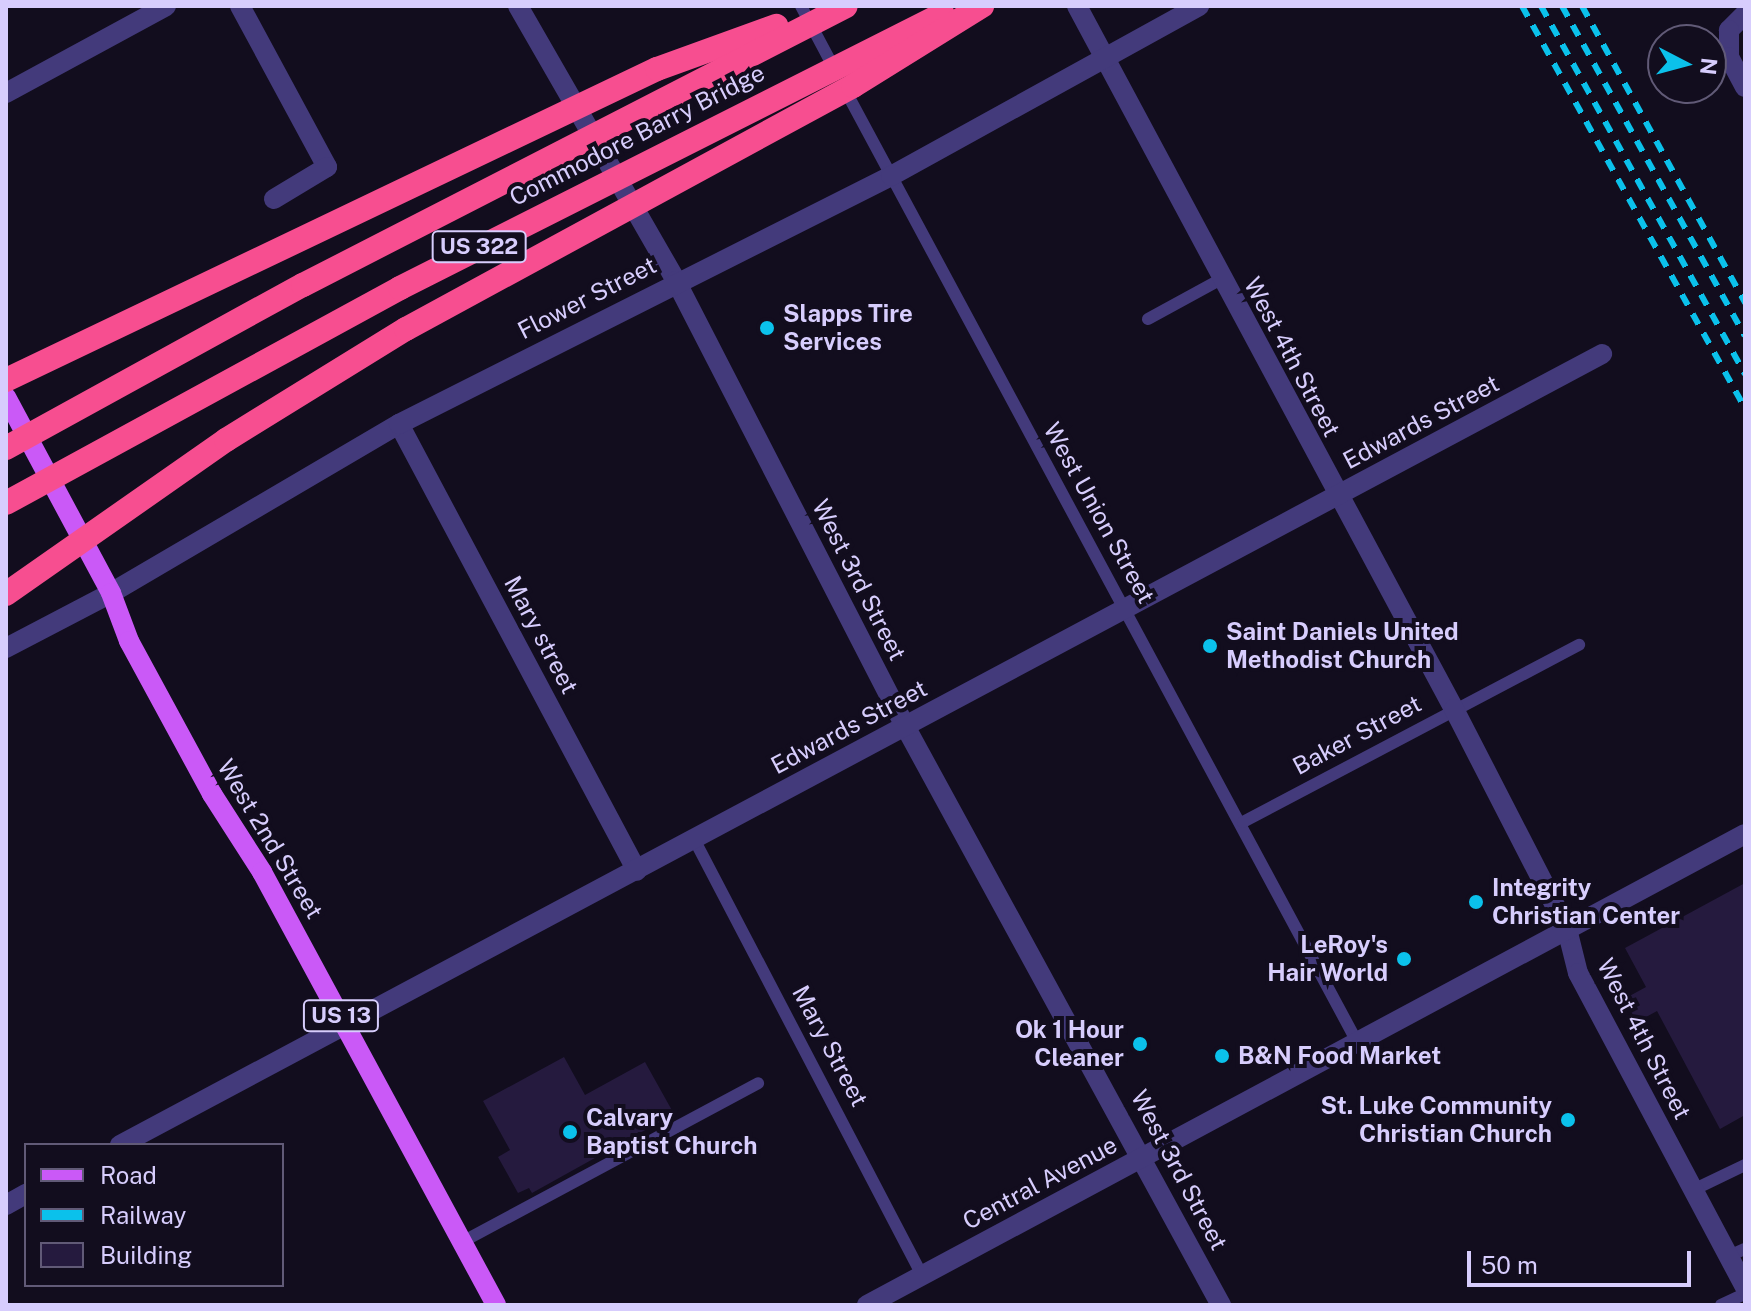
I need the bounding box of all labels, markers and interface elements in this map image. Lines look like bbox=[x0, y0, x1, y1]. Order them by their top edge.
north arrow bbox=[1647, 24, 1727, 104]
text: N bbox=[1695, 56, 1723, 76]
street label: Commodore Barry Bridge bbox=[505, 58, 769, 212]
road number: US 322 bbox=[431, 229, 527, 265]
street label: Flower Street bbox=[513, 251, 661, 345]
street label: West 4th Street bbox=[1238, 272, 1346, 442]
place label: Slapps Tire Services bbox=[783, 300, 913, 356]
marker: Slapps Tire Services bbox=[758, 319, 776, 337]
street label: Edwards Street bbox=[1338, 369, 1504, 475]
street label: West Union Street bbox=[1037, 418, 1161, 608]
street label: West 3rd Street bbox=[806, 495, 912, 665]
street label: Mary street bbox=[498, 571, 584, 699]
place label: Saint Daniels United Methodist Church bbox=[1226, 618, 1459, 674]
marker: Saint Daniels United Methodist Church bbox=[1201, 637, 1219, 655]
street label: Edwards Street bbox=[766, 674, 932, 780]
street label: Baker Street bbox=[1288, 689, 1426, 781]
street label: West 2nd Street bbox=[211, 754, 329, 924]
place label: Integrity Christian Center bbox=[1492, 874, 1680, 930]
marker: Integrity Christian Center bbox=[1467, 893, 1485, 911]
place label: LeRoy's Hair World bbox=[1267, 931, 1388, 987]
marker: LeRoy's Hair World bbox=[1395, 950, 1413, 968]
street label: West 4th Street bbox=[1591, 954, 1697, 1124]
street label: Mary Street bbox=[786, 981, 874, 1111]
road number: US 13 bbox=[301, 998, 381, 1034]
place label: Ok 1 Hour Cleaner bbox=[1015, 1016, 1124, 1072]
marker: Ok 1 Hour Cleaner bbox=[1131, 1035, 1149, 1053]
place label: B&N Food Market bbox=[1238, 1042, 1441, 1070]
marker: B&N Food Market bbox=[1213, 1047, 1231, 1065]
street label: West 3rd Street bbox=[1125, 1085, 1233, 1255]
place label: St. Luke Community Christian Church bbox=[1320, 1092, 1552, 1148]
place label: Calvary Baptist Church bbox=[586, 1104, 758, 1160]
marker: St. Luke Community Christian Church bbox=[1559, 1111, 1577, 1129]
marker: Calvary Baptist Church bbox=[561, 1123, 579, 1141]
street label: Central Avenue bbox=[958, 1130, 1122, 1236]
legend bbox=[24, 1143, 284, 1287]
text: Road bbox=[100, 1161, 157, 1189]
text: Railway bbox=[100, 1201, 186, 1229]
scale bar bbox=[1471, 1235, 1695, 1285]
text: Building bbox=[100, 1241, 192, 1269]
text: 50 m bbox=[1481, 1251, 1538, 1279]

